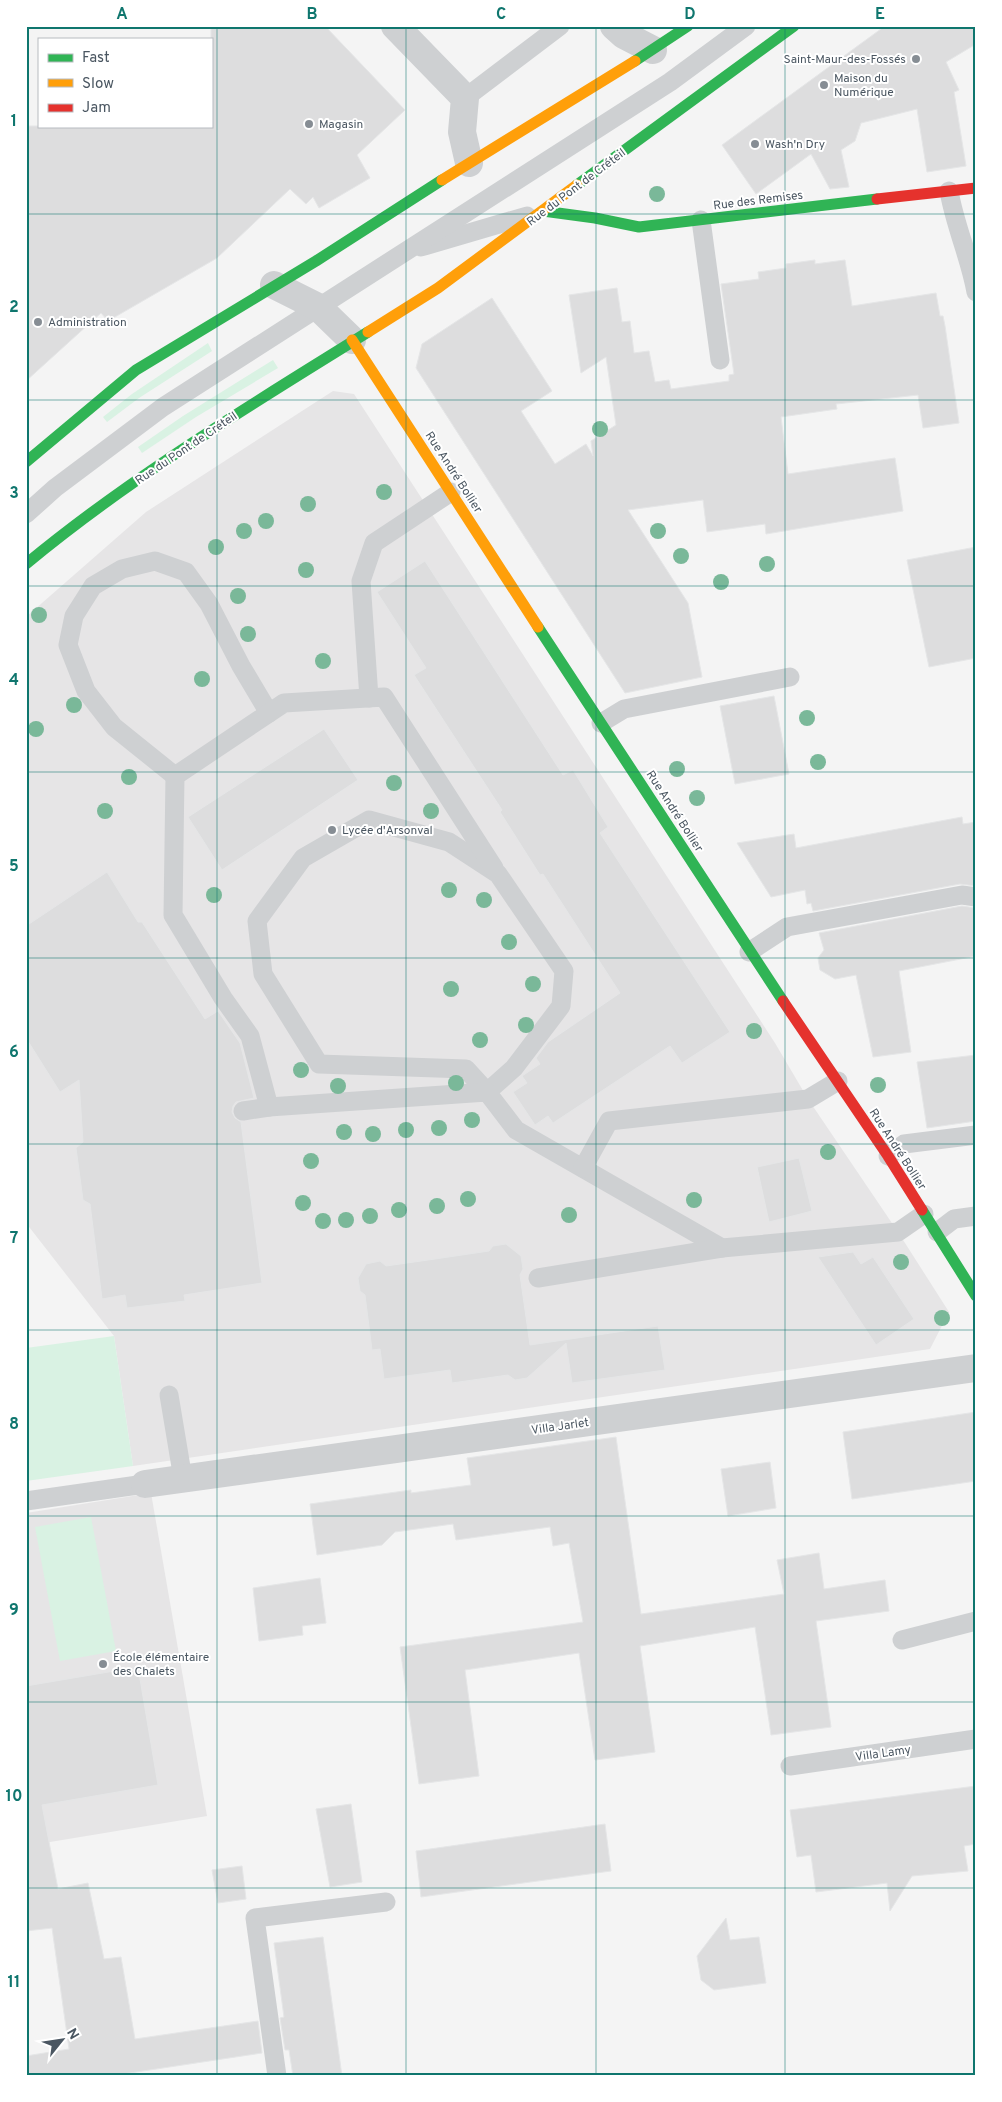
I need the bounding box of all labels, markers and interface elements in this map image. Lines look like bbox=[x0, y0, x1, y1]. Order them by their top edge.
text: A bbox=[116, 5, 128, 25]
text: B bbox=[306, 5, 318, 25]
text: C bbox=[496, 5, 506, 25]
text: D bbox=[684, 5, 696, 25]
text: E bbox=[875, 5, 885, 25]
legend bbox=[38, 38, 212, 128]
text: Fast bbox=[82, 49, 110, 68]
place label: Saint-Maur-des-Fossés bbox=[784, 52, 906, 68]
marker: Saint-Maur-des-Fossés bbox=[910, 53, 922, 65]
place label: Maison du Numérique bbox=[834, 71, 894, 101]
text: Slow bbox=[82, 75, 114, 94]
marker: Maison du Numérique bbox=[818, 79, 830, 91]
text: Jam bbox=[82, 99, 111, 118]
text: 1 bbox=[11, 112, 17, 132]
place label: Magasin bbox=[319, 117, 363, 133]
marker: Magasin bbox=[303, 118, 315, 130]
place label: Wash'n Dry bbox=[765, 137, 825, 153]
marker: Wash'n Dry bbox=[749, 138, 761, 150]
street label: Rue du Pont de Créteil bbox=[524, 145, 629, 230]
street label: Rue des Remises bbox=[712, 188, 804, 214]
text: 2 bbox=[9, 298, 19, 318]
place label: Administration bbox=[48, 315, 127, 331]
marker: Administration bbox=[32, 316, 44, 328]
street label: Rue du Pont de Créteil bbox=[132, 409, 241, 489]
street label: Rue André Bollier bbox=[421, 429, 486, 517]
text: 3 bbox=[9, 484, 19, 504]
text: 4 bbox=[9, 671, 19, 691]
street label: Rue André Bollier bbox=[642, 768, 707, 856]
place label: Lycée d'Arsonval bbox=[342, 823, 433, 839]
marker: Lycée d'Arsonval bbox=[326, 824, 338, 836]
text: 5 bbox=[9, 857, 19, 877]
text: 6 bbox=[9, 1043, 19, 1063]
street label: Rue André Bollier bbox=[865, 1106, 930, 1194]
text: 7 bbox=[10, 1229, 18, 1249]
text: 8 bbox=[9, 1415, 19, 1435]
street label: Villa Jarlet bbox=[530, 1415, 590, 1439]
text: 9 bbox=[9, 1601, 19, 1621]
place label: École élémentaire des Chalets bbox=[113, 1650, 209, 1680]
marker: École élémentaire des Chalets bbox=[97, 1658, 109, 1670]
street label: Villa Lamy bbox=[854, 1742, 912, 1766]
text: 10 bbox=[6, 1787, 22, 1807]
text: 11 bbox=[8, 1973, 20, 1993]
north arrow bbox=[38, 2014, 88, 2064]
text: N bbox=[62, 2026, 82, 2043]

